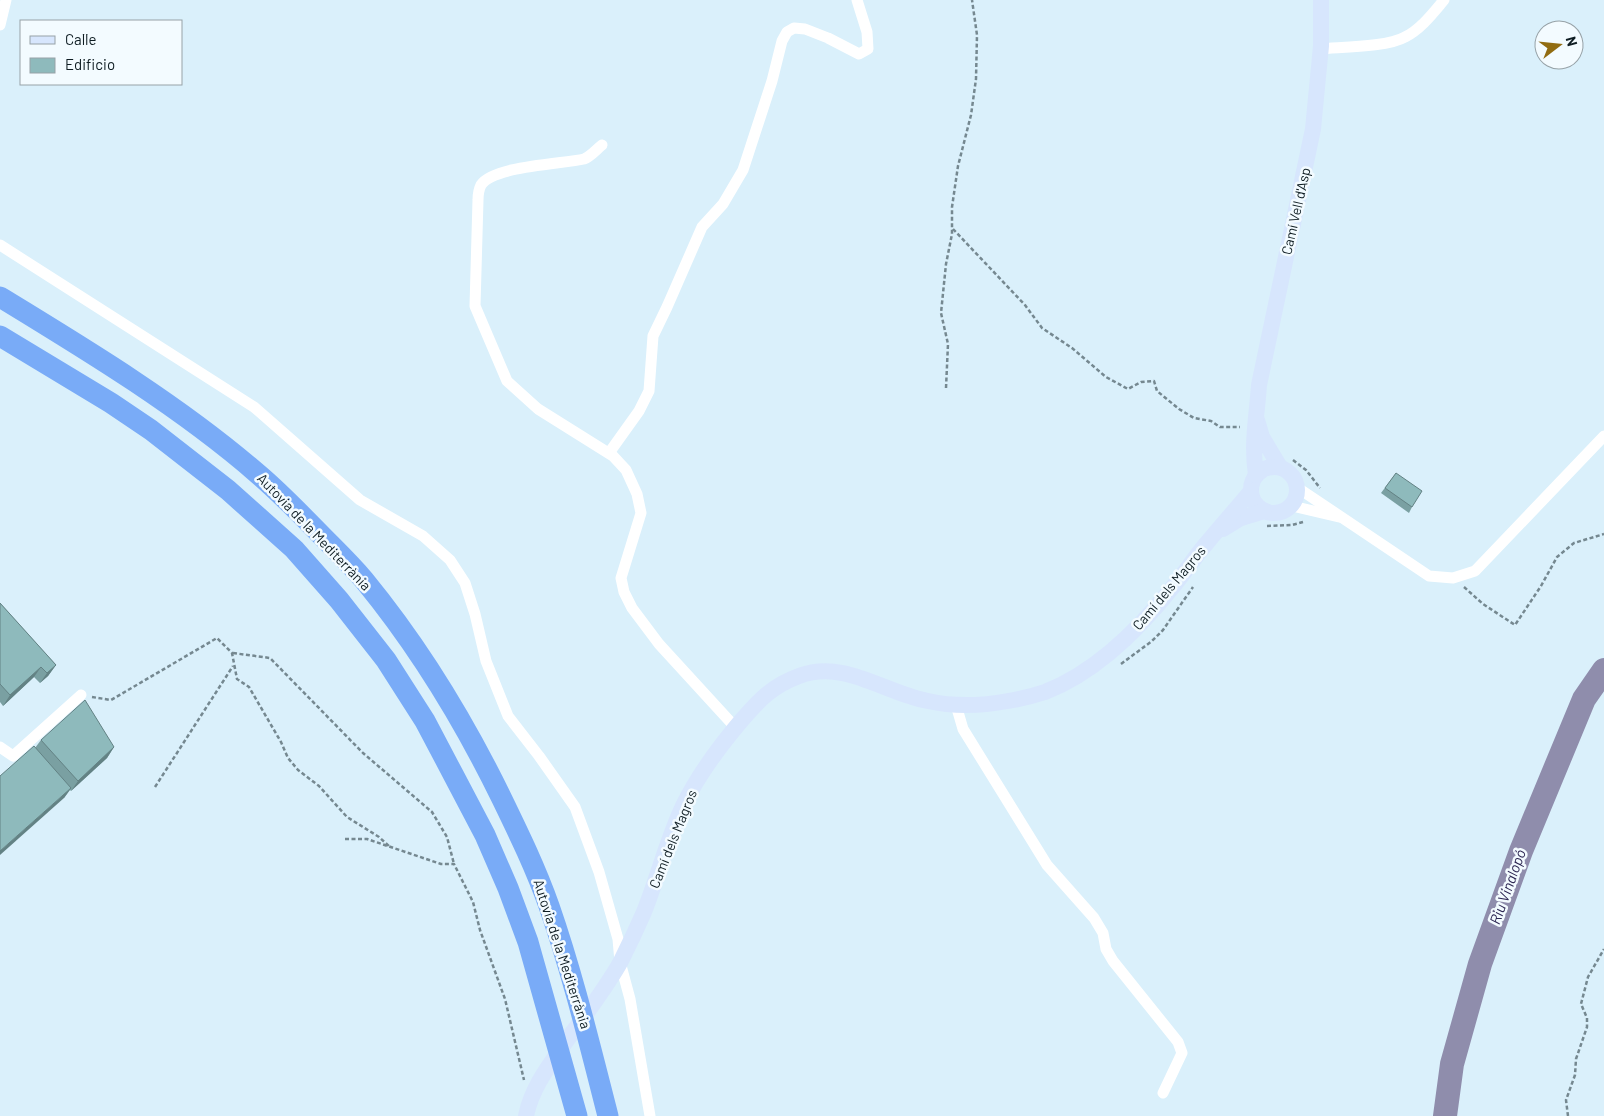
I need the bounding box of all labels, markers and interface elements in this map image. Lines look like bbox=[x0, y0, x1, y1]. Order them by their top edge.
legend bbox=[20, 20, 182, 85]
north arrow bbox=[1534, 20, 1584, 70]
text: Calle bbox=[65, 30, 97, 48]
text: N bbox=[1563, 34, 1581, 48]
text: Edificio bbox=[65, 55, 115, 73]
street label: Camí Vell d'Asp bbox=[1277, 166, 1314, 256]
street label: Autovia de la Mediterrània bbox=[254, 470, 375, 594]
street label: Camí dels Magros bbox=[1128, 542, 1209, 633]
street label: Camí dels Magros bbox=[645, 787, 700, 891]
water label: Riu Vinalopó bbox=[1485, 847, 1529, 927]
street label: Autovia de la Mediterrània bbox=[530, 877, 595, 1031]

